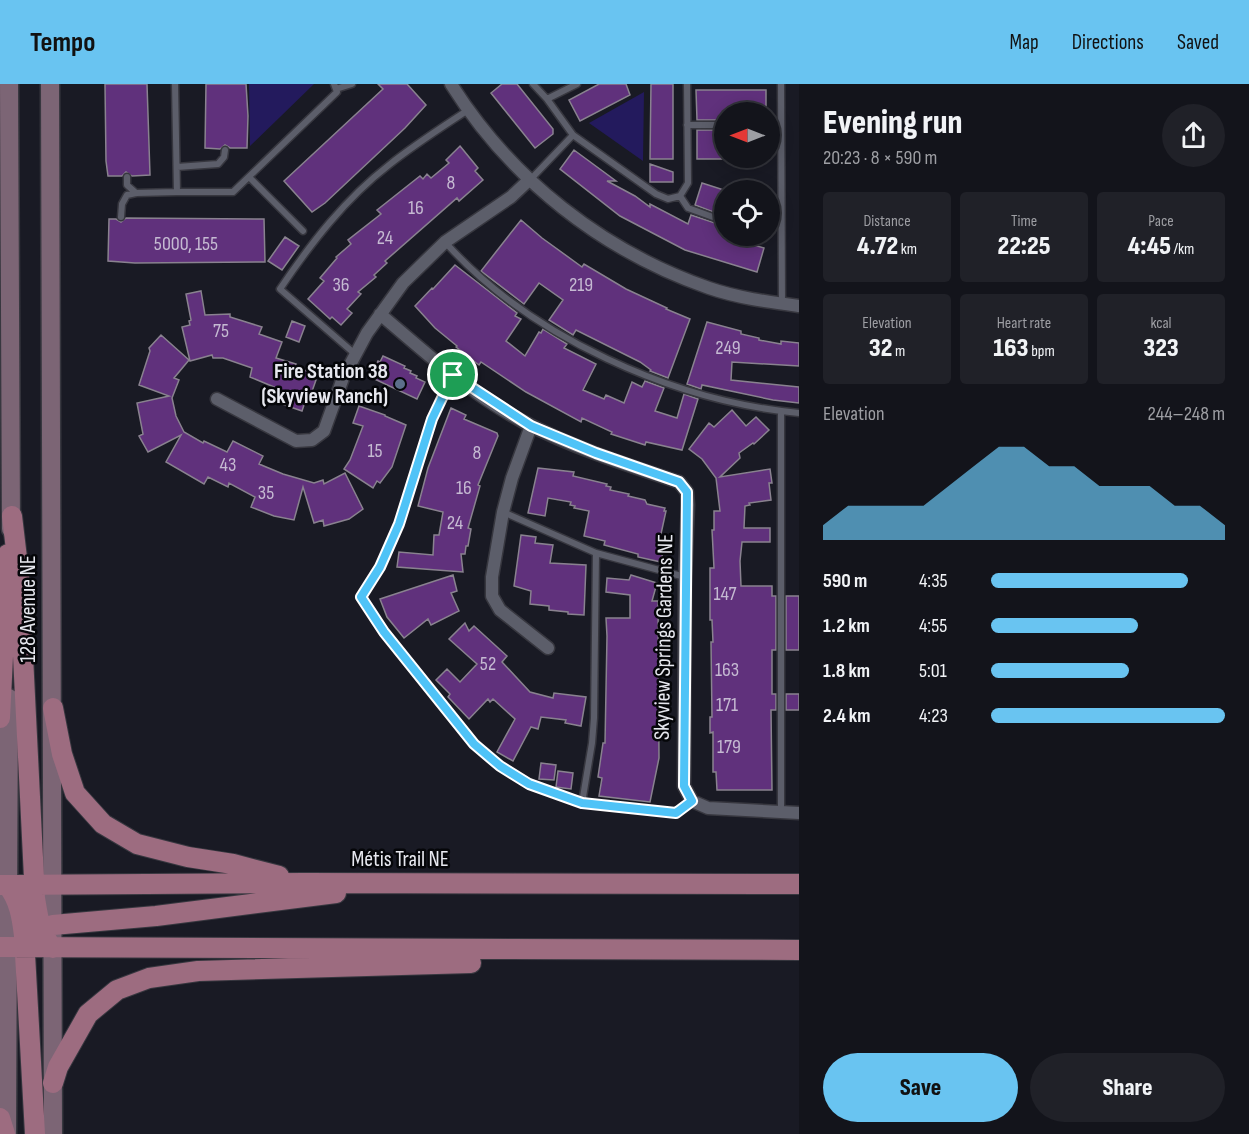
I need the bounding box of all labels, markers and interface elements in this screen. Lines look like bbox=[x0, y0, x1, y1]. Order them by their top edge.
text: Tempo bbox=[30, 26, 95, 59]
text: Map bbox=[1009, 30, 1039, 55]
text: Directions bbox=[1072, 30, 1144, 55]
text: Saved bbox=[1177, 30, 1219, 55]
north arrow bbox=[714, 102, 780, 168]
map controls bbox=[714, 102, 780, 246]
text: Evening run bbox=[823, 103, 963, 143]
button: share bbox=[1162, 104, 1225, 167]
text: 20:23 · 8 × 590 m bbox=[823, 146, 937, 170]
house number: 8 bbox=[447, 171, 455, 195]
button: locate bbox=[714, 180, 780, 246]
house number: 16 bbox=[408, 196, 424, 220]
text: Distance bbox=[863, 212, 911, 231]
text: Time bbox=[1011, 212, 1037, 231]
text: Pace bbox=[1148, 212, 1174, 231]
house number: 24 bbox=[377, 226, 393, 250]
text: 4.72 bbox=[857, 231, 898, 262]
text: 22:25 bbox=[997, 231, 1051, 262]
text: 4:45 bbox=[1128, 231, 1171, 262]
house number: 5000, 155 bbox=[154, 232, 218, 256]
text: km bbox=[898, 240, 917, 259]
text: /km bbox=[1171, 240, 1194, 259]
house number: 36 bbox=[332, 273, 350, 297]
house number: 219 bbox=[569, 273, 593, 297]
text: Elevation bbox=[862, 314, 912, 333]
text: Heart rate bbox=[997, 314, 1051, 333]
text: kcal bbox=[1150, 314, 1172, 333]
house number: 75 bbox=[213, 319, 229, 343]
text: 32 bbox=[869, 333, 892, 364]
text: 163 bbox=[993, 333, 1029, 364]
text: 323 bbox=[1143, 333, 1179, 364]
house number: 249 bbox=[715, 336, 741, 360]
text: m bbox=[892, 342, 905, 361]
text: bpm bbox=[1029, 342, 1055, 361]
pin bbox=[427, 349, 478, 400]
place label: Fire Station 38 (Skyview Ranch) bbox=[261, 358, 388, 410]
icon: arrive bbox=[436, 358, 469, 391]
marker: Fire Station 38 (Skyview Ranch) bbox=[393, 377, 407, 391]
text: Elevation bbox=[823, 402, 885, 426]
text: 244–248 m bbox=[1148, 402, 1225, 426]
house number: 15 bbox=[367, 439, 383, 463]
house number: 8 bbox=[473, 441, 481, 465]
house number: 43 bbox=[220, 453, 236, 477]
house number: 16 bbox=[456, 476, 472, 500]
house number: 35 bbox=[258, 481, 274, 505]
house number: 24 bbox=[447, 511, 463, 535]
street label: Skyview Springs Gardens NE bbox=[649, 534, 679, 740]
street label: 128 Avenue NE bbox=[15, 555, 42, 663]
text: 590 m bbox=[823, 569, 867, 593]
text: 4:35 bbox=[919, 569, 948, 593]
house number: 147 bbox=[713, 582, 737, 606]
text: 1.2 km bbox=[823, 614, 870, 638]
text: 4:55 bbox=[919, 614, 947, 638]
house number: 52 bbox=[480, 652, 496, 676]
house number: 163 bbox=[715, 658, 739, 682]
text: 1.8 km bbox=[823, 659, 870, 683]
text: 5:01 bbox=[919, 659, 947, 683]
house number: 171 bbox=[716, 693, 738, 717]
text: 2.4 km bbox=[823, 704, 871, 728]
text: 4:23 bbox=[919, 704, 948, 728]
house number: 179 bbox=[717, 735, 741, 759]
street label: Métis Trail NE bbox=[351, 846, 449, 873]
button: Save bbox=[823, 1053, 1018, 1122]
button: Share bbox=[1030, 1053, 1225, 1122]

